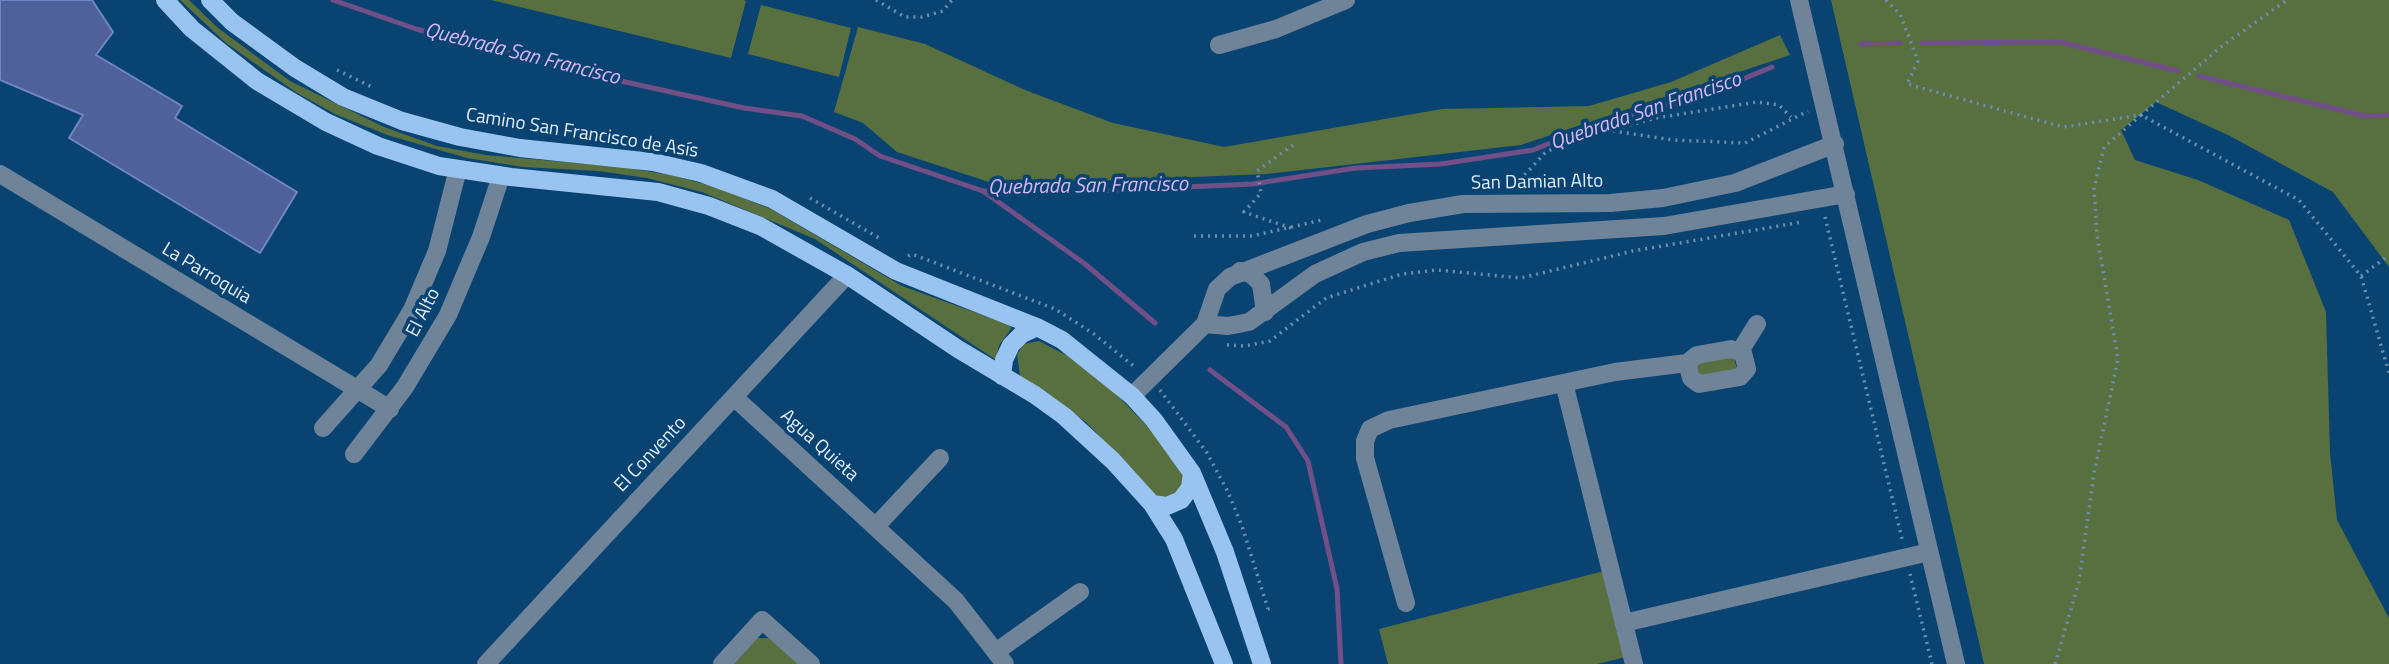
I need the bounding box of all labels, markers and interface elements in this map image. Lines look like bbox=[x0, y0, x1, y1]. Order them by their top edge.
water label: Quebrada San Francisco bbox=[422, 19, 622, 91]
water label: Quebrada San Francisco bbox=[1547, 68, 1745, 156]
street label: Camino San Francisco de Asís bbox=[464, 104, 700, 164]
street label: San Damian Alto bbox=[1471, 170, 1603, 196]
water label: Quebrada San Francisco bbox=[988, 173, 1188, 201]
street label: La Parroquia bbox=[157, 238, 255, 310]
street label: El Alto bbox=[402, 285, 446, 341]
street label: Agua Quieta bbox=[775, 405, 863, 487]
street label: El Convento bbox=[610, 413, 692, 497]

